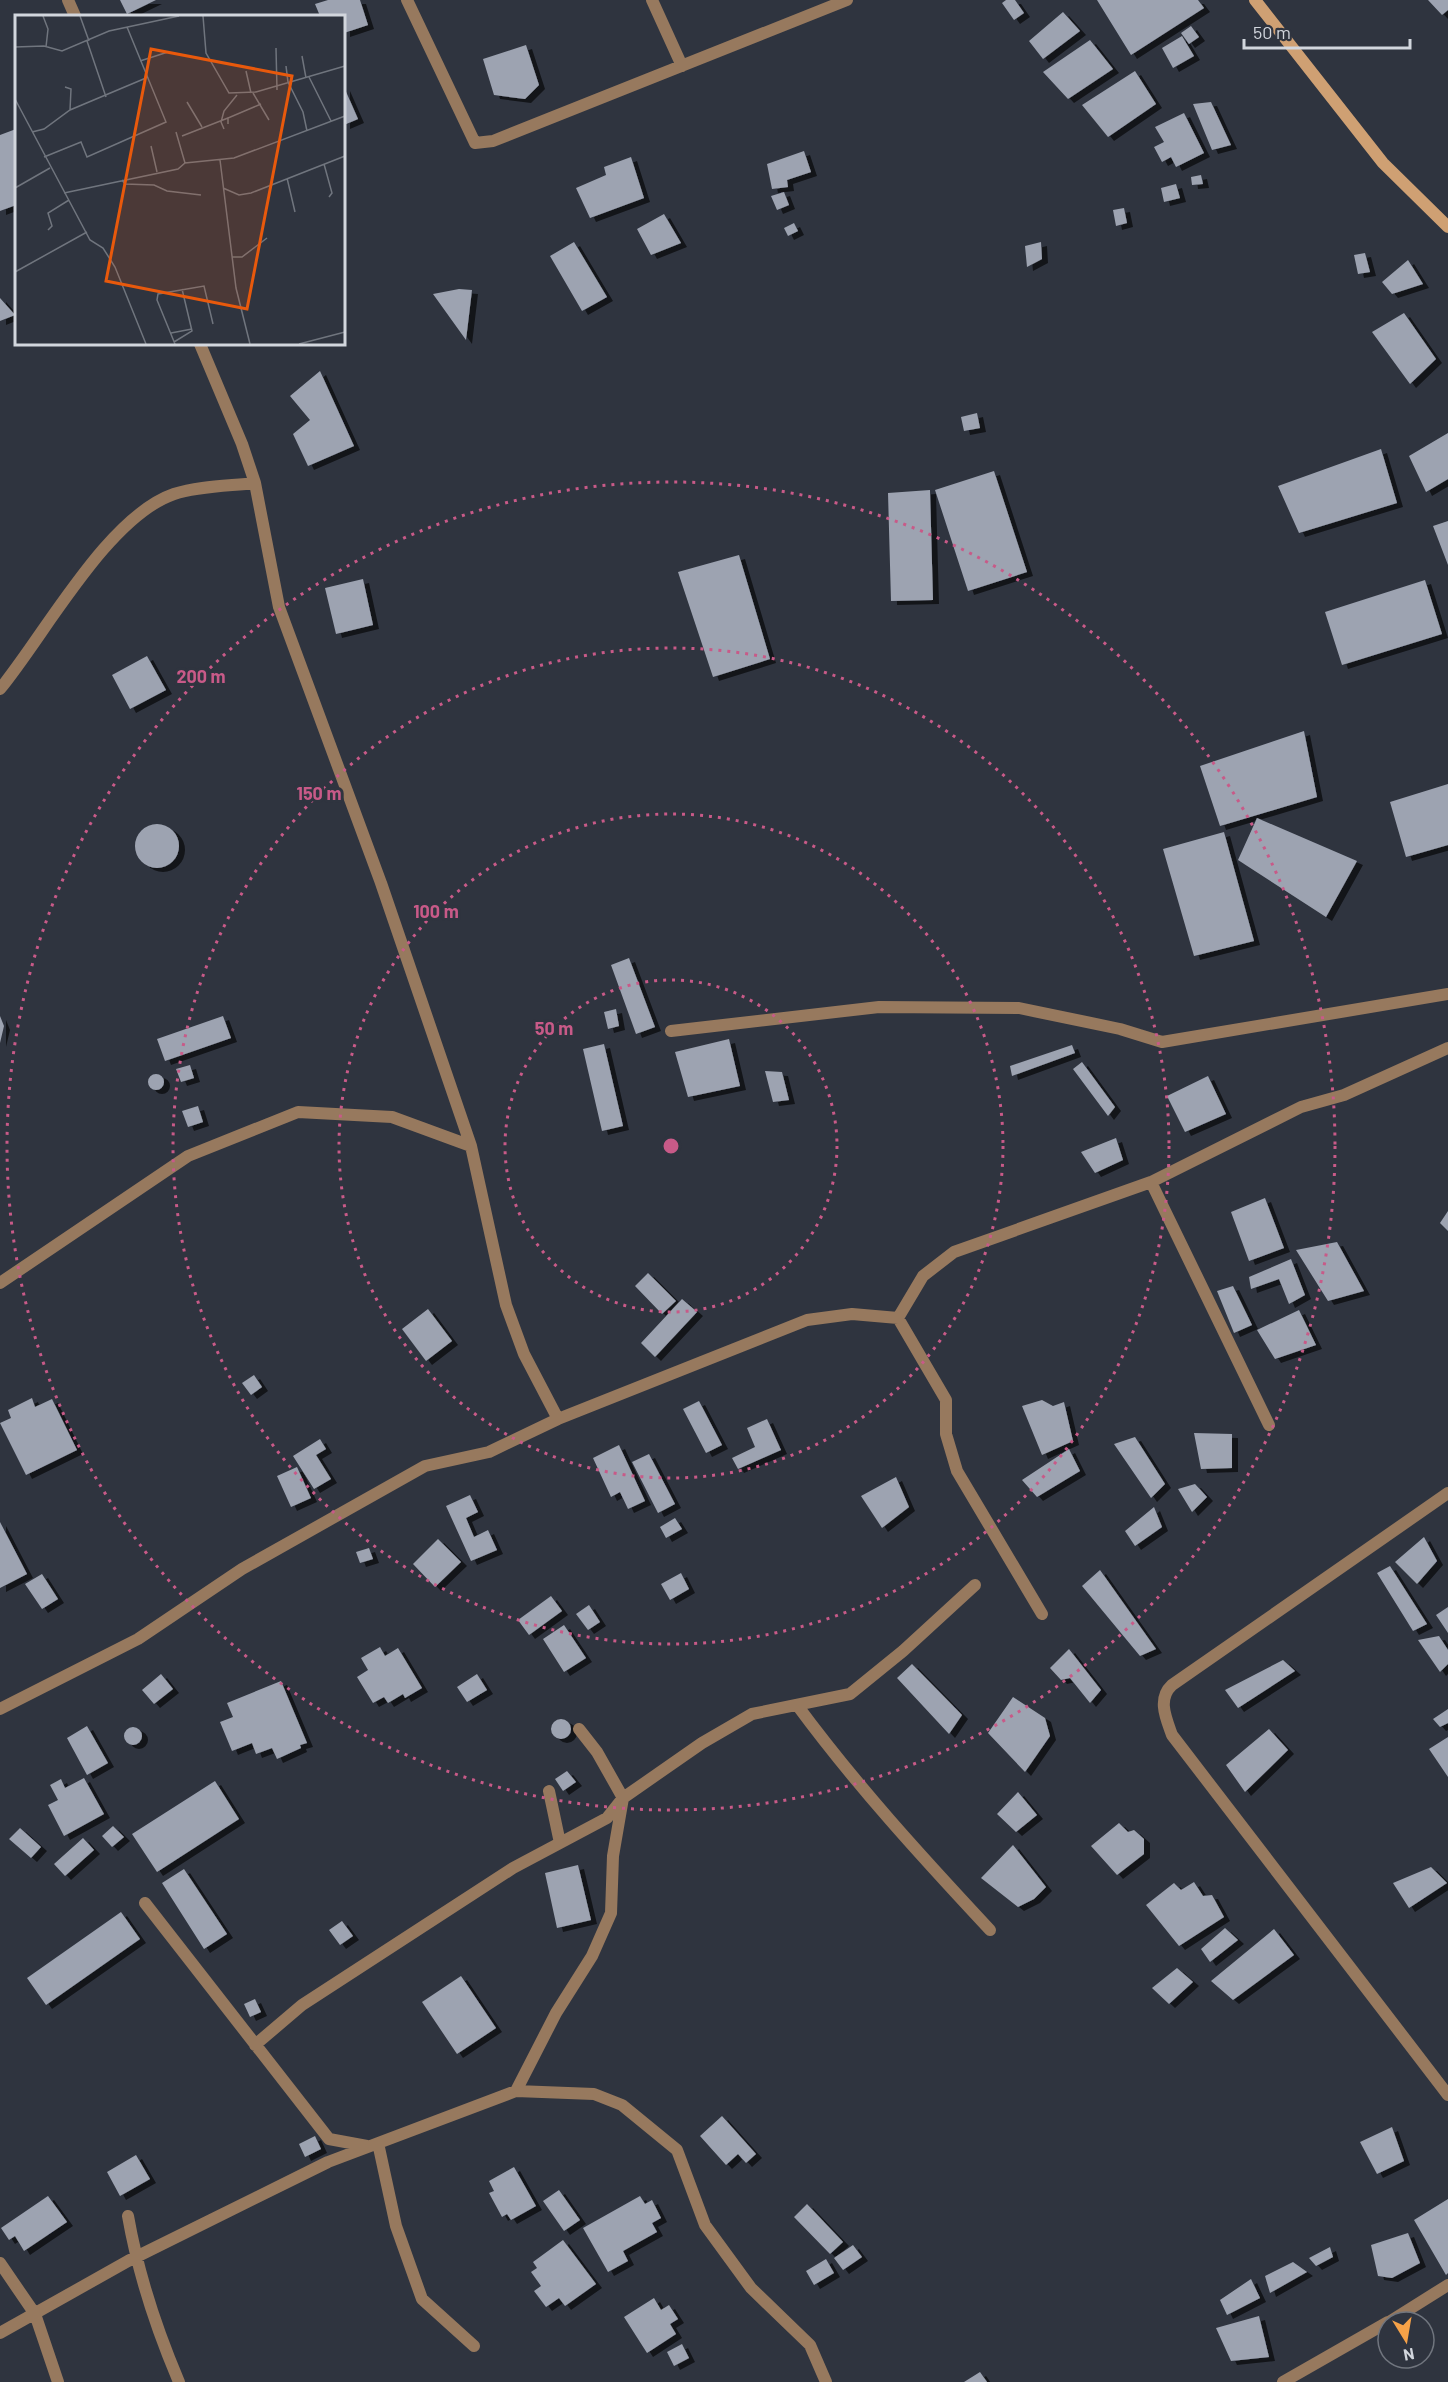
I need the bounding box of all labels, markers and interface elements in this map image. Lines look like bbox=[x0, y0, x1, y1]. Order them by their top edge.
scale bar bbox=[1244, 12, 1410, 50]
inset map bbox=[15, 15, 345, 345]
text: 50 m bbox=[1253, 21, 1291, 43]
text: 200 m bbox=[176, 665, 226, 687]
text: 150 m bbox=[297, 782, 341, 804]
text: 100 m bbox=[413, 900, 459, 922]
text: 50 m bbox=[535, 1017, 573, 1039]
centre of rings bbox=[661, 1136, 681, 1156]
north arrow bbox=[1376, 2310, 1436, 2370]
text: N bbox=[1402, 2345, 1416, 2366]

